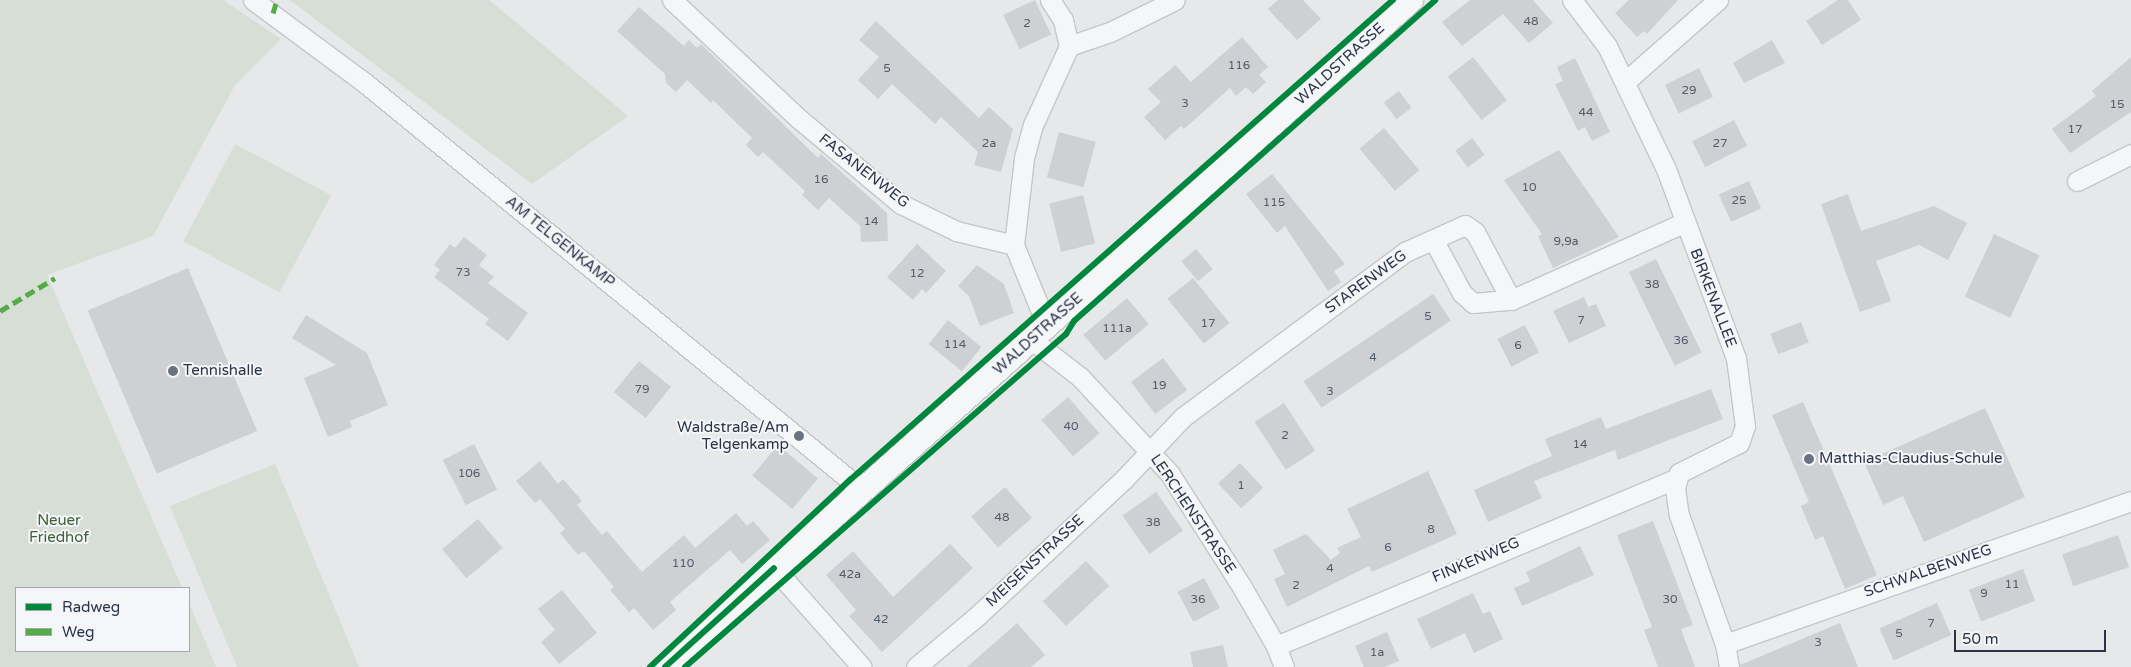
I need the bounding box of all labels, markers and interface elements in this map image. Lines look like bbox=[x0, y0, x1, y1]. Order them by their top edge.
house number: 48 bbox=[1523, 15, 1539, 29]
house number: 2 bbox=[1023, 17, 1031, 31]
street label: WALDSTRASSE bbox=[1292, 19, 1388, 109]
house number: 116 bbox=[1228, 59, 1250, 73]
house number: 5 bbox=[883, 62, 891, 76]
house number: 29 bbox=[1681, 84, 1697, 98]
house number: 3 bbox=[1181, 97, 1189, 111]
house number: 15 bbox=[2109, 98, 2125, 112]
house number: 44 bbox=[1578, 106, 1594, 120]
house number: 17 bbox=[2067, 123, 2083, 137]
street label: FASANENWEG bbox=[815, 130, 913, 212]
house number: 2a bbox=[982, 137, 996, 151]
house number: 27 bbox=[1712, 137, 1728, 151]
house number: 16 bbox=[813, 173, 829, 187]
house number: 10 bbox=[1521, 181, 1537, 195]
street label: AM TELGENKAMP bbox=[502, 192, 618, 292]
house number: 25 bbox=[1731, 194, 1747, 208]
house number: 115 bbox=[1263, 196, 1285, 210]
house number: 14 bbox=[863, 215, 879, 229]
house number: 9,9a bbox=[1554, 235, 1578, 249]
street label: STARENWEG bbox=[1322, 246, 1410, 318]
street label: BIRKENALLEE bbox=[1686, 246, 1740, 350]
house number: 73 bbox=[455, 266, 471, 280]
house number: 12 bbox=[909, 267, 925, 281]
house number: 38 bbox=[1644, 278, 1660, 292]
street label: WALDSTRASSE bbox=[990, 289, 1086, 379]
house number: 5 bbox=[1424, 310, 1432, 324]
house number: 7 bbox=[1577, 314, 1585, 328]
house number: 17 bbox=[1200, 317, 1216, 331]
house number: 111a bbox=[1102, 322, 1132, 336]
house number: 36 bbox=[1673, 334, 1689, 348]
house number: 114 bbox=[944, 338, 966, 352]
house number: 6 bbox=[1514, 339, 1522, 353]
house number: 4 bbox=[1369, 351, 1377, 365]
place label: Tennishalle bbox=[183, 362, 262, 380]
marker: Tennishalle bbox=[167, 365, 179, 377]
house number: 19 bbox=[1151, 379, 1167, 393]
house number: 79 bbox=[634, 383, 650, 397]
house number: 3 bbox=[1326, 385, 1334, 399]
place label: Waldstraße/Am Telgenkamp bbox=[677, 418, 789, 453]
house number: 40 bbox=[1063, 420, 1079, 434]
house number: 2 bbox=[1281, 429, 1289, 443]
marker: Waldstraße/Am Telgenkamp bbox=[793, 430, 805, 442]
house number: 14 bbox=[1572, 438, 1588, 452]
place label: Matthias-Claudius-Schule bbox=[1819, 450, 2003, 468]
street label: LERCHENSTRASSE bbox=[1146, 451, 1240, 577]
marker: Matthias-Claudius-Schule bbox=[1803, 453, 1815, 465]
house number: 106 bbox=[458, 467, 480, 481]
house number: 1 bbox=[1237, 479, 1245, 493]
park label: Neuer Friedhof bbox=[29, 511, 89, 546]
street label: MEISENSTRASSE bbox=[982, 511, 1088, 611]
house number: 48 bbox=[994, 511, 1010, 525]
house number: 38 bbox=[1145, 516, 1161, 530]
house number: 8 bbox=[1427, 523, 1435, 537]
street label: FINKENWEG bbox=[1430, 534, 1522, 586]
house number: 6 bbox=[1384, 541, 1392, 555]
street label: SCHWALBENWEG bbox=[1862, 541, 1994, 601]
house number: 110 bbox=[672, 557, 694, 571]
house number: 4 bbox=[1326, 562, 1334, 576]
house number: 42a bbox=[839, 568, 861, 582]
house number: 11 bbox=[2004, 578, 2020, 592]
house number: 2 bbox=[1292, 579, 1300, 593]
legend bbox=[15, 587, 190, 652]
house number: 9 bbox=[1980, 587, 1988, 601]
house number: 36 bbox=[1190, 593, 1206, 607]
house number: 30 bbox=[1662, 593, 1678, 607]
text: Radweg bbox=[62, 598, 120, 616]
house number: 42 bbox=[873, 613, 889, 627]
house number: 7 bbox=[1927, 617, 1935, 631]
scale bar bbox=[1956, 620, 2108, 652]
text: Weg bbox=[62, 623, 94, 641]
house number: 5 bbox=[1895, 627, 1903, 641]
text: 50 m bbox=[1962, 630, 1999, 648]
house number: 3 bbox=[1814, 636, 1822, 650]
house number: 1a bbox=[1370, 646, 1384, 660]

